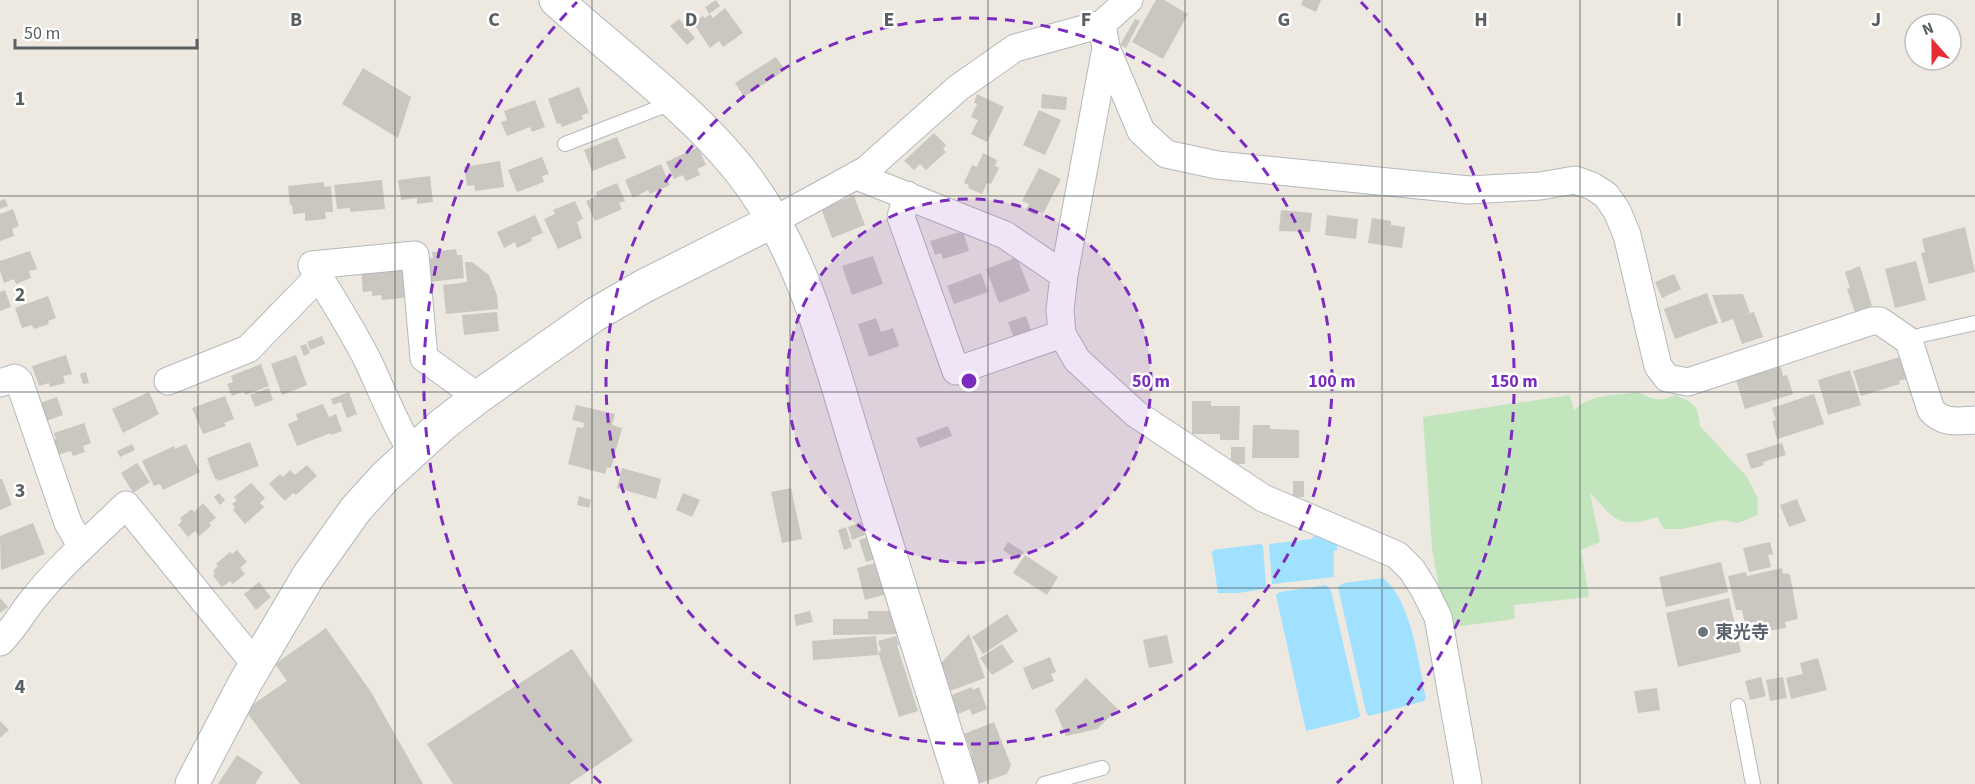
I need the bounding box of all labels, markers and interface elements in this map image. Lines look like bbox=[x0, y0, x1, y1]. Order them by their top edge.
text: B bbox=[290, 6, 302, 34]
text: C bbox=[488, 6, 500, 34]
text: D bbox=[685, 6, 697, 34]
text: E bbox=[884, 6, 894, 34]
text: F bbox=[1081, 6, 1091, 34]
text: G bbox=[1278, 6, 1290, 34]
text: H bbox=[1474, 6, 1488, 34]
text: I bbox=[1676, 6, 1682, 34]
text: J bbox=[1871, 6, 1881, 34]
scale bar bbox=[15, 12, 196, 50]
north arrow bbox=[1903, 12, 1963, 72]
text: N bbox=[1919, 17, 1937, 41]
text: 50 m bbox=[24, 21, 60, 46]
text: 1 bbox=[15, 85, 25, 113]
text: 2 bbox=[15, 281, 25, 309]
text: 50 m bbox=[1132, 369, 1170, 394]
text: 100 m bbox=[1308, 369, 1356, 394]
text: 150 m bbox=[1490, 369, 1538, 394]
centre of rings bbox=[959, 371, 979, 391]
text: 3 bbox=[15, 477, 25, 505]
place label: 東光寺 bbox=[1715, 620, 1769, 645]
marker: 東光寺 bbox=[1696, 625, 1710, 639]
text: 4 bbox=[15, 673, 26, 701]

